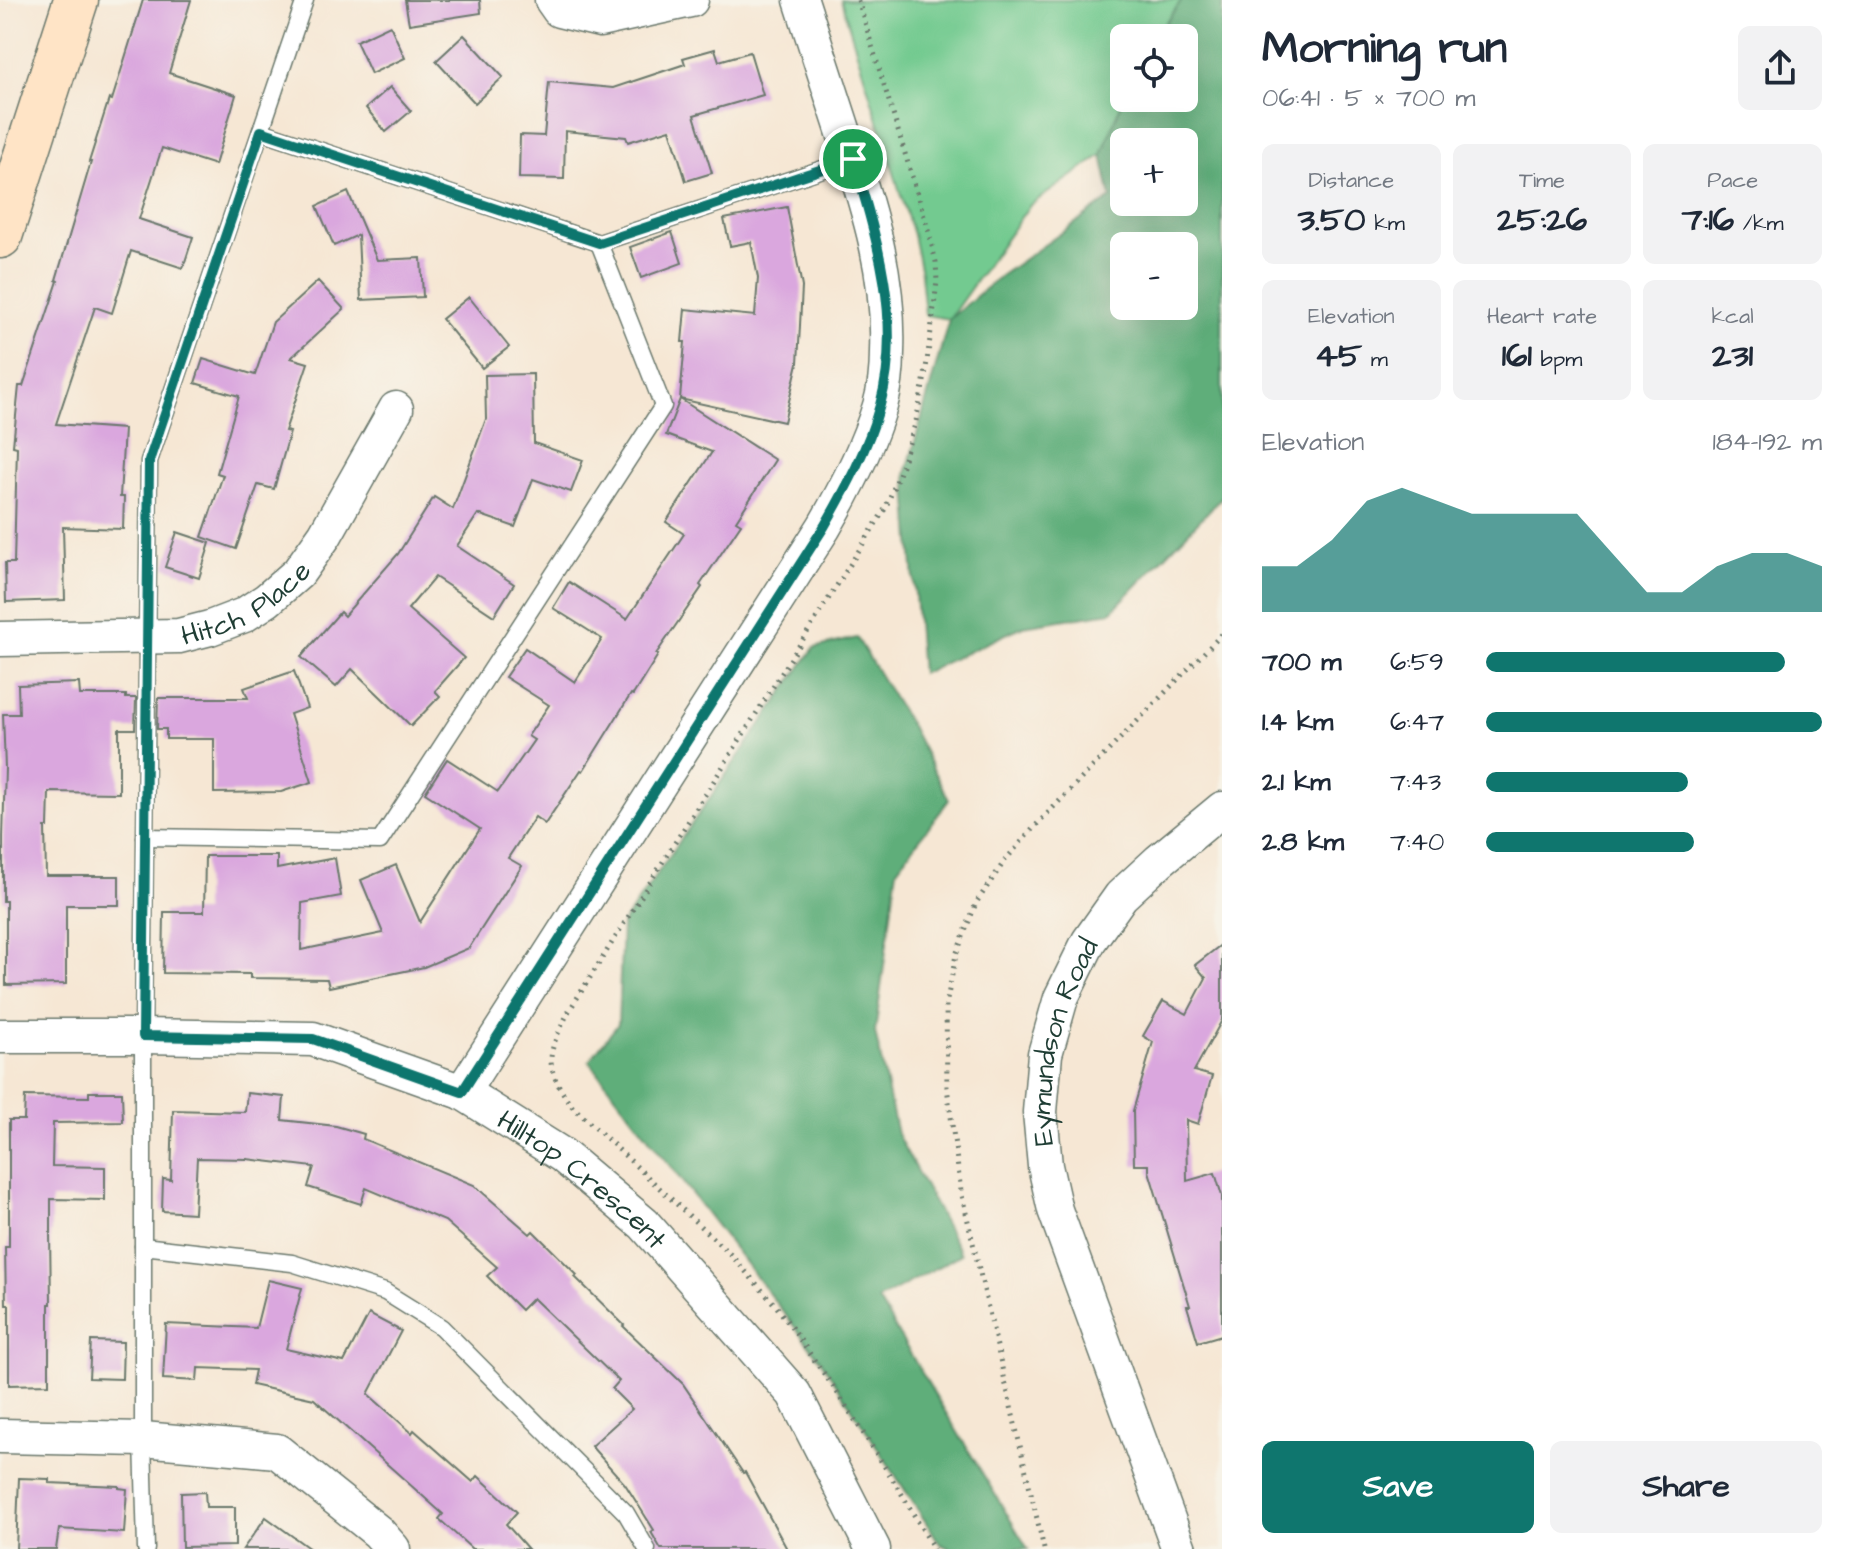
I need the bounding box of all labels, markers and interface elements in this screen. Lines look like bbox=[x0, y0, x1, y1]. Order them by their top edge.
text: Morning run bbox=[1262, 19, 1507, 80]
map controls bbox=[1110, 24, 1198, 320]
button: locate bbox=[1110, 24, 1198, 112]
button: share bbox=[1738, 26, 1822, 110]
text: 06:41 · 5 × 700 m bbox=[1262, 80, 1475, 116]
pin bbox=[819, 125, 887, 193]
button: + bbox=[1110, 128, 1198, 216]
icon: arrive bbox=[831, 137, 875, 181]
text: Distance bbox=[1309, 165, 1394, 196]
text: Time bbox=[1519, 165, 1565, 196]
text: Pace bbox=[1707, 165, 1758, 196]
text: 3.50 bbox=[1298, 196, 1365, 244]
text: 25:26 bbox=[1497, 196, 1587, 244]
text: 7:16 bbox=[1682, 196, 1734, 244]
text: km bbox=[1365, 208, 1405, 239]
text: /km bbox=[1734, 208, 1784, 239]
button: − bbox=[1110, 232, 1198, 320]
text: Elevation bbox=[1308, 301, 1395, 332]
text: Heart rate bbox=[1487, 301, 1597, 332]
text: kcal bbox=[1712, 301, 1754, 332]
text: 45 bbox=[1315, 332, 1362, 380]
text: 161 bbox=[1502, 332, 1532, 380]
text: 231 bbox=[1712, 332, 1753, 380]
text: m bbox=[1362, 344, 1388, 375]
text: bpm bbox=[1532, 344, 1582, 375]
text: Elevation bbox=[1262, 424, 1364, 460]
text: 184–192 m bbox=[1712, 424, 1822, 460]
street label: Hitch Place bbox=[177, 554, 321, 656]
text: 700 m bbox=[1262, 644, 1341, 680]
text: 6:59 bbox=[1390, 644, 1444, 680]
text: 1.4 km bbox=[1262, 704, 1333, 740]
text: 6:47 bbox=[1390, 704, 1444, 740]
text: 2.1 km bbox=[1262, 764, 1330, 800]
text: 7:43 bbox=[1390, 764, 1441, 800]
text: 2.8 km bbox=[1262, 824, 1344, 860]
text: 7:40 bbox=[1390, 824, 1444, 860]
street label: Eymundson Road bbox=[1022, 932, 1109, 1148]
street label: Hilltop Crescent bbox=[489, 1101, 676, 1258]
button: Save bbox=[1262, 1441, 1534, 1533]
button: Share bbox=[1550, 1441, 1822, 1533]

